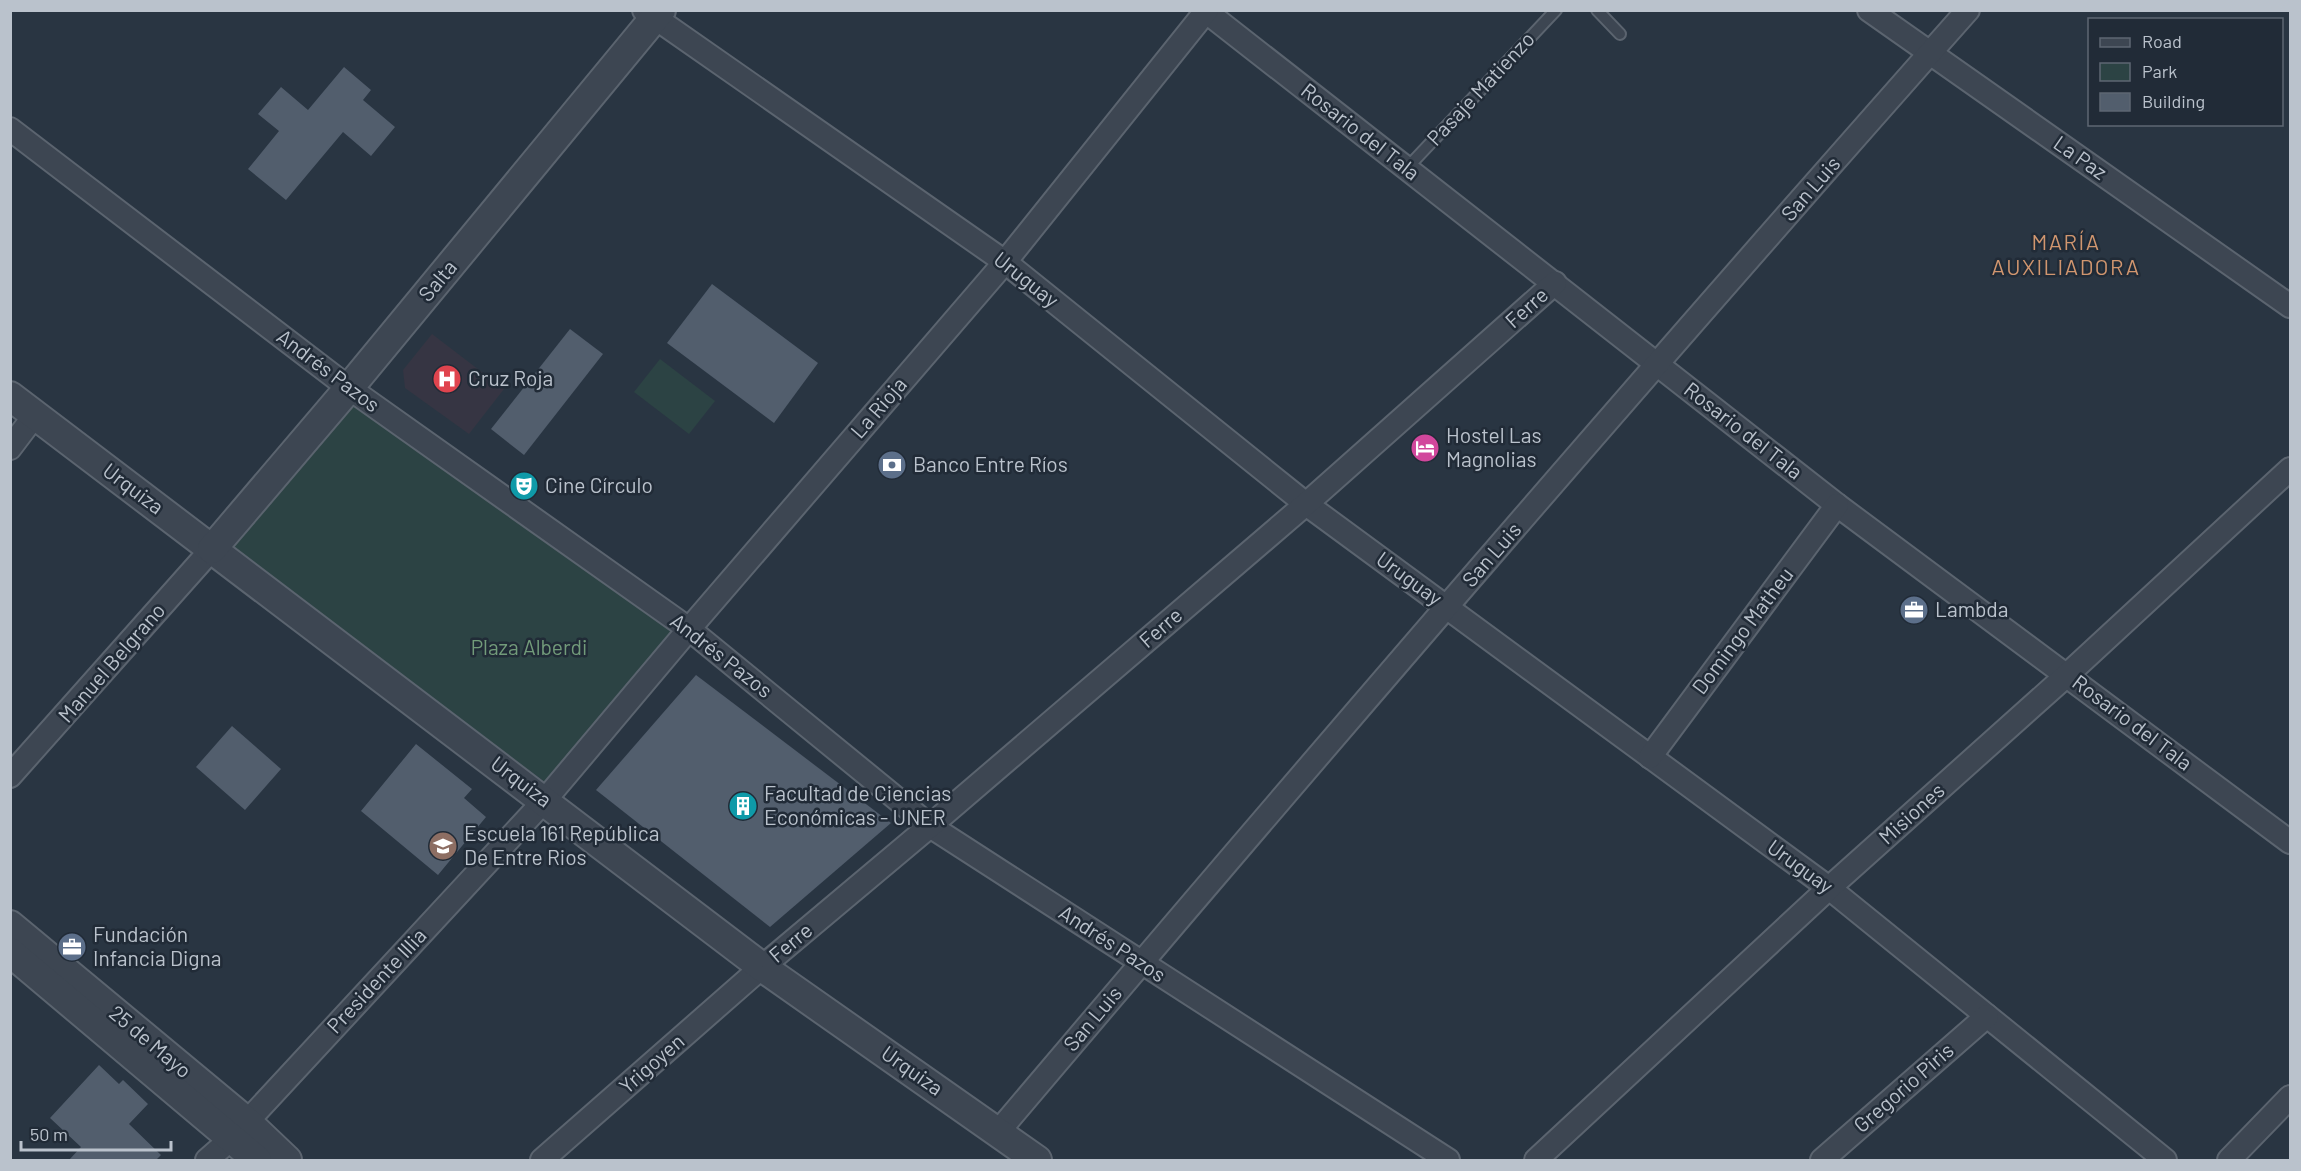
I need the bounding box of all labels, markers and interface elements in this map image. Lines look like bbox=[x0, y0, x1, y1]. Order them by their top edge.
legend bbox=[2088, 18, 2283, 126]
street label: Pasaje Matienzo bbox=[1421, 26, 1539, 150]
text: Road bbox=[2142, 30, 2182, 52]
text: Park bbox=[2142, 60, 2177, 82]
street label: Rosario del Tala bbox=[1297, 77, 1425, 185]
text: Building bbox=[2142, 90, 2205, 112]
street label: La Paz bbox=[2049, 130, 2112, 184]
street label: San Luis bbox=[1775, 151, 1845, 225]
district label: MARÍA AUXILIADORA bbox=[1991, 228, 2141, 279]
street label: Uruguay bbox=[990, 246, 1065, 312]
street label: Salta bbox=[412, 254, 461, 306]
street label: Ferre bbox=[1500, 281, 1552, 332]
street label: Andrés Pazos bbox=[273, 323, 385, 417]
hospital icon: Cruz Roja bbox=[431, 363, 463, 395]
place label: Cruz Roja bbox=[468, 365, 553, 390]
street label: La Rioja bbox=[845, 371, 911, 443]
street label: Rosario del Tala bbox=[1680, 376, 1808, 484]
place label: Hostel Las Magnolias bbox=[1446, 422, 1542, 471]
hotel icon: Hostel Las Magnolias bbox=[1409, 432, 1441, 464]
bank icon: Banco Entre Ríos bbox=[876, 449, 908, 481]
place label: Banco Entre Ríos bbox=[913, 451, 1068, 476]
street label: Urquiza bbox=[99, 457, 169, 519]
theatre icon: Cine Círculo bbox=[508, 470, 540, 502]
place label: Cine Círculo bbox=[545, 472, 653, 497]
street label: San Luis bbox=[1456, 517, 1526, 591]
street label: Uruguay bbox=[1372, 546, 1448, 610]
street label: Domingo Matheu bbox=[1686, 562, 1798, 698]
office icon: Lambda bbox=[1898, 594, 1930, 626]
place label: Lambda bbox=[1935, 596, 2009, 621]
street label: Manuel Belgrano bbox=[52, 597, 169, 727]
street label: Ferre bbox=[1133, 601, 1187, 652]
street label: Andrés Pazos bbox=[666, 607, 778, 702]
park label: Plaza Alberdi bbox=[471, 634, 587, 659]
street label: Rosario del Tala bbox=[2068, 669, 2198, 775]
street label: Urquiza bbox=[487, 750, 557, 812]
street label: Misiones bbox=[1873, 777, 1949, 849]
place label: Facultad de Ciencias Económicas - UNER bbox=[764, 780, 951, 829]
building icon: Facultad de Ciencias Económicas - UNER bbox=[727, 790, 759, 822]
place label: Escuela 161 República De Entre Rios bbox=[464, 820, 659, 869]
school or university icon: Escuela 161 República De Entre Rios bbox=[427, 830, 459, 862]
street label: Uruguay bbox=[1763, 834, 1839, 898]
street label: Andrés Pazos bbox=[1055, 899, 1171, 987]
street label: Ferre bbox=[763, 917, 817, 967]
place label: Fundación Infancia Digna bbox=[93, 921, 222, 970]
street label: Presidente Illia bbox=[321, 922, 431, 1038]
office icon: Fundación Infancia Digna bbox=[56, 931, 88, 963]
street label: San Luis bbox=[1057, 980, 1126, 1056]
street label: 25 de Mayo bbox=[105, 999, 197, 1082]
street label: Yrigoyen bbox=[613, 1028, 689, 1098]
street label: Gregorio Piris bbox=[1848, 1037, 1958, 1137]
street label: Urquiza bbox=[877, 1040, 948, 1100]
scale bar bbox=[21, 1114, 171, 1152]
text: 50 m bbox=[30, 1123, 68, 1145]

